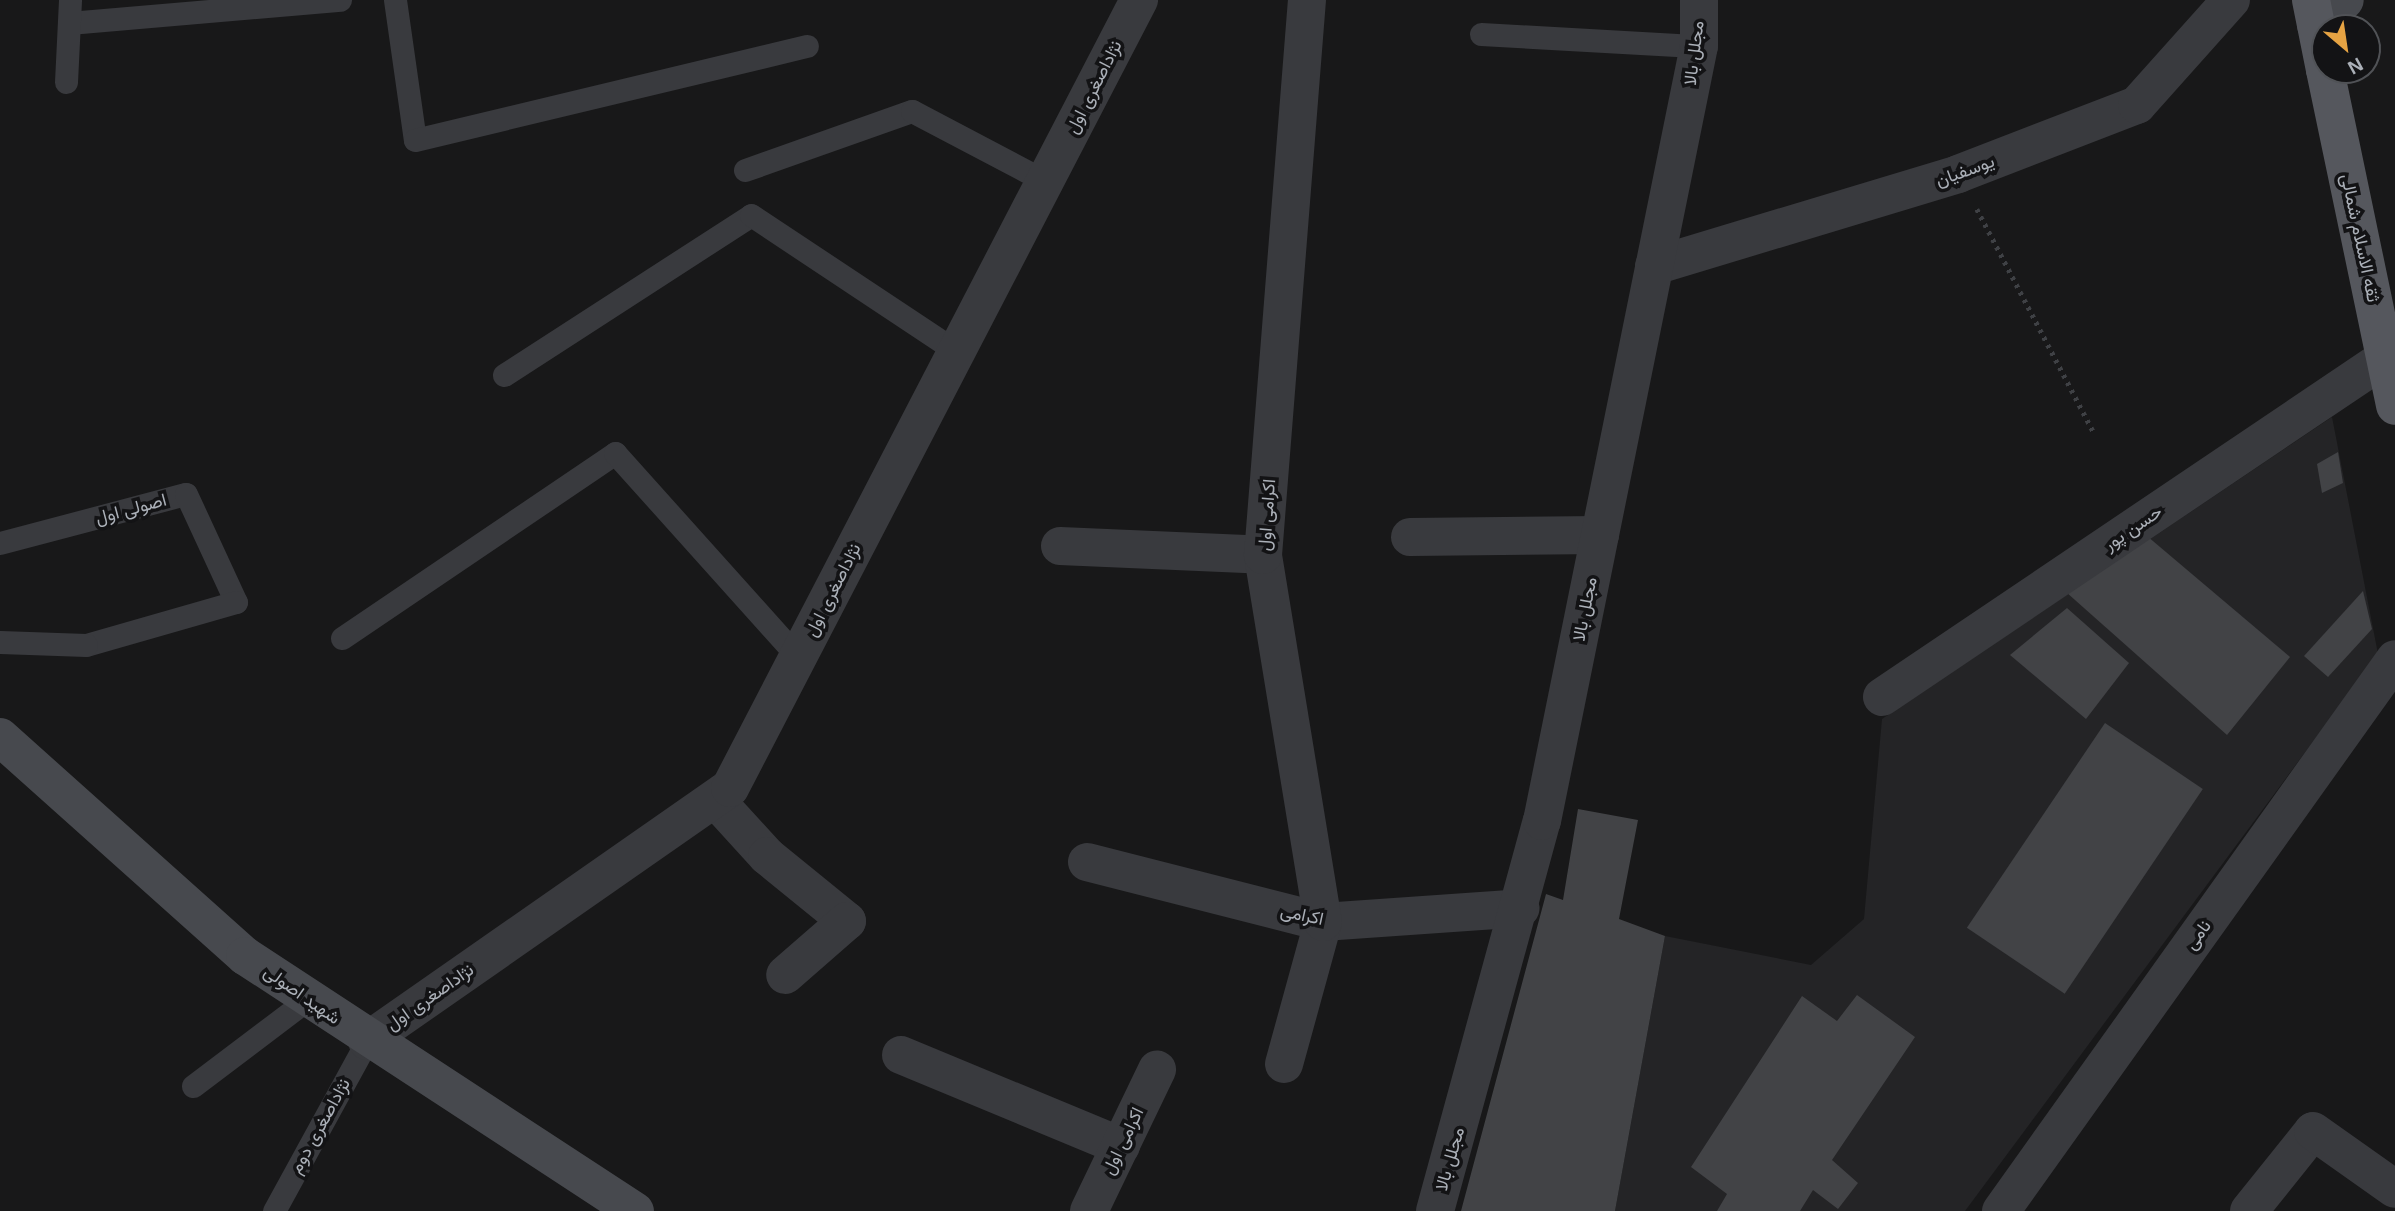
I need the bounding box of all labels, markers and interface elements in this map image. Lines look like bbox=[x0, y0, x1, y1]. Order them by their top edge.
north arrow bbox=[2311, 14, 2381, 84]
street label: مجلل بالا bbox=[1679, 19, 1709, 87]
street label: نژاداصغری اول bbox=[1061, 37, 1127, 137]
text: N bbox=[2344, 54, 2367, 79]
street label: یوسفیان bbox=[1933, 150, 1997, 192]
street label: ثقه الاسلام شمالی bbox=[2336, 172, 2384, 304]
street label: اکرامی اول bbox=[1254, 478, 1280, 552]
street label: اصولی اول bbox=[93, 489, 169, 529]
street label: حسن پور bbox=[2100, 501, 2166, 555]
street label: نژاداصغری اول bbox=[800, 540, 866, 640]
street label: مجلل بالا bbox=[1568, 575, 1602, 643]
street label: اکرامی bbox=[1278, 900, 1326, 930]
street label: نامی bbox=[2180, 916, 2216, 954]
street label: نژاداصغری اول bbox=[382, 959, 478, 1035]
street label: شهید اصولی bbox=[260, 961, 344, 1029]
street label: نژاداصغری دوم bbox=[285, 1075, 355, 1177]
street label: اکرامی اول bbox=[1097, 1104, 1149, 1178]
street label: مجلل بالا bbox=[1431, 1125, 1469, 1193]

